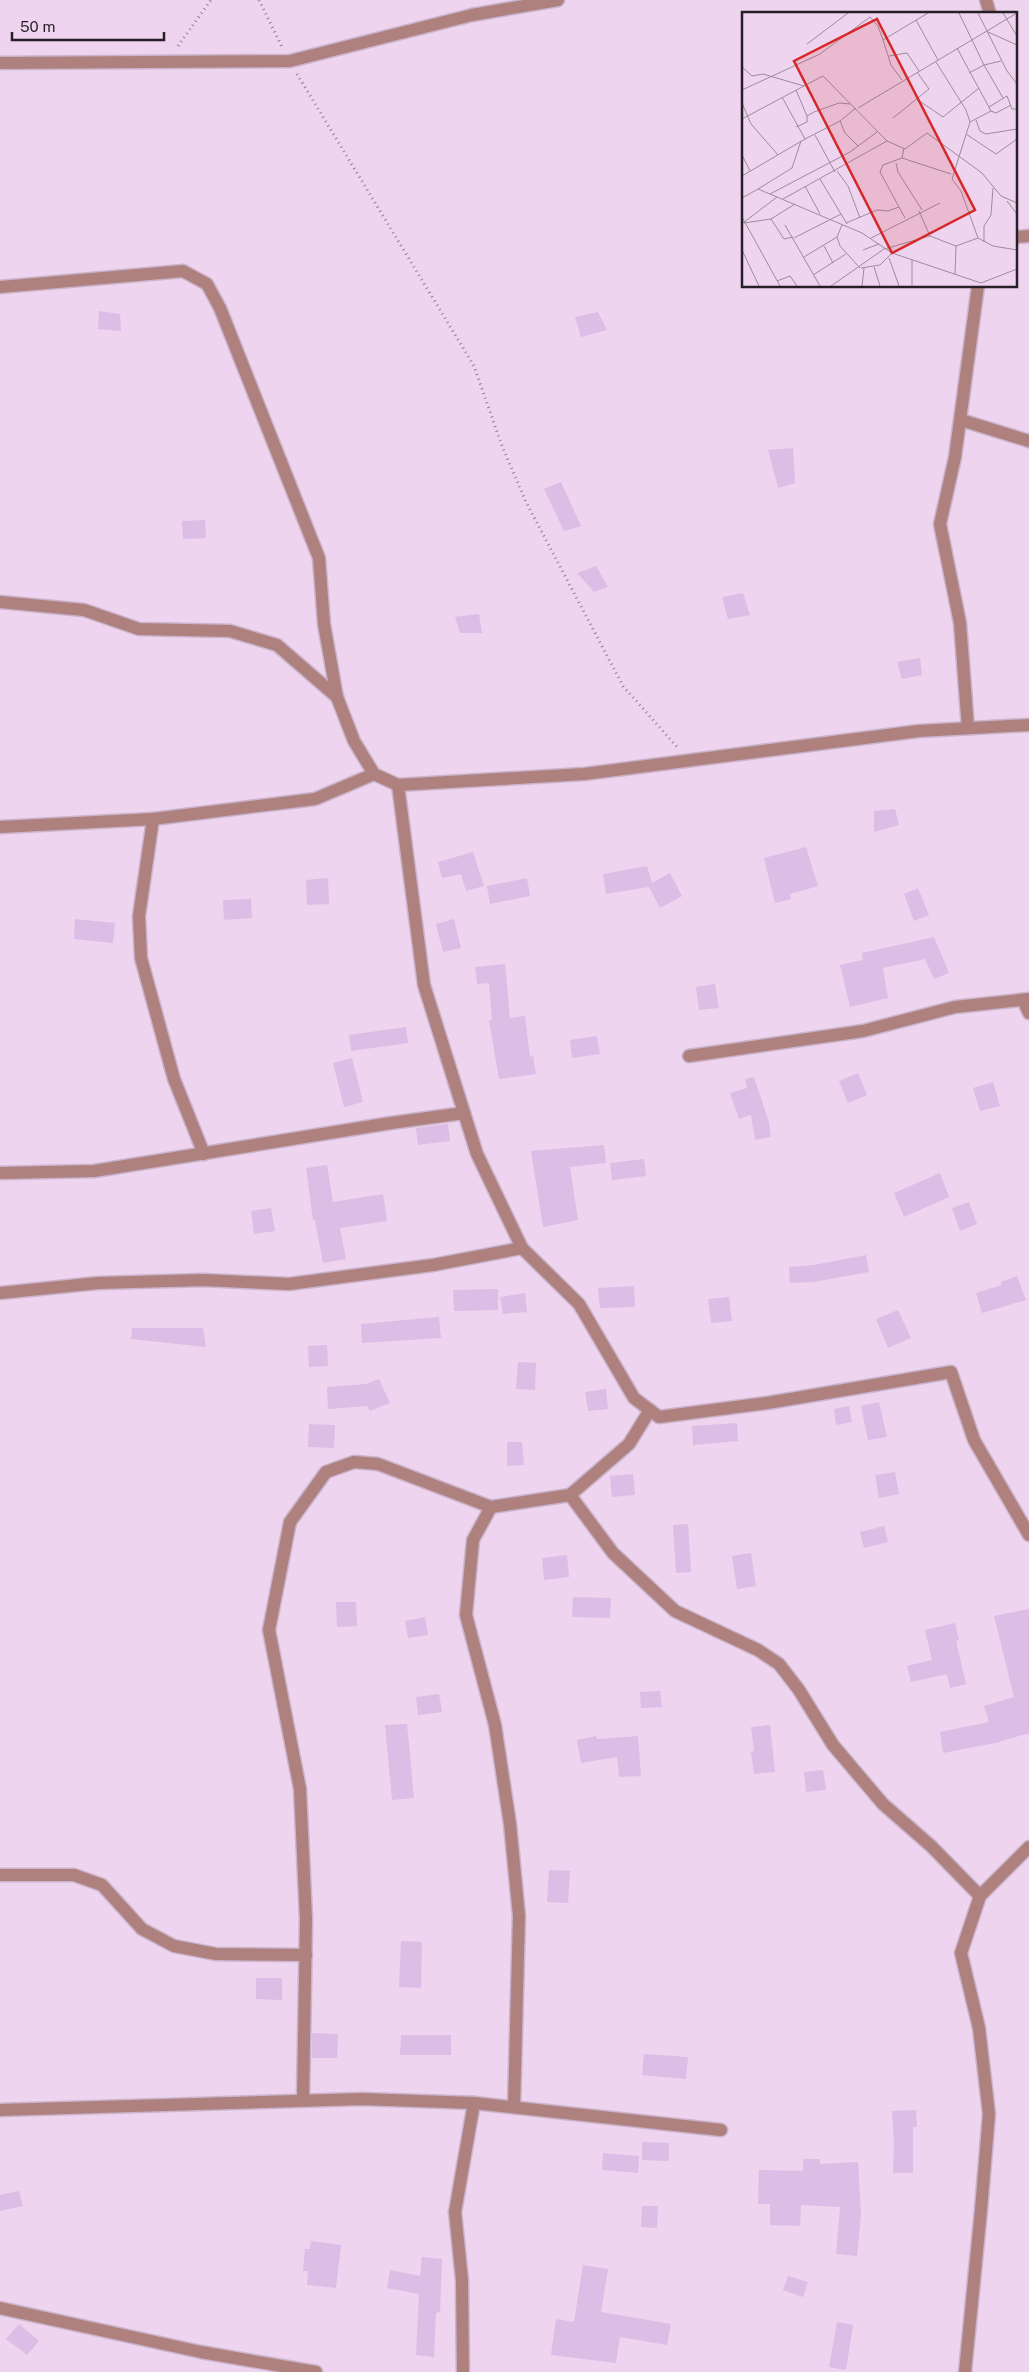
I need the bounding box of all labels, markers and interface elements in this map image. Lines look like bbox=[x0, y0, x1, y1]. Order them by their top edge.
scale bar bbox=[12, 10, 165, 42]
inset map bbox=[742, 12, 1016, 288]
text: 50 m bbox=[20, 18, 55, 35]

